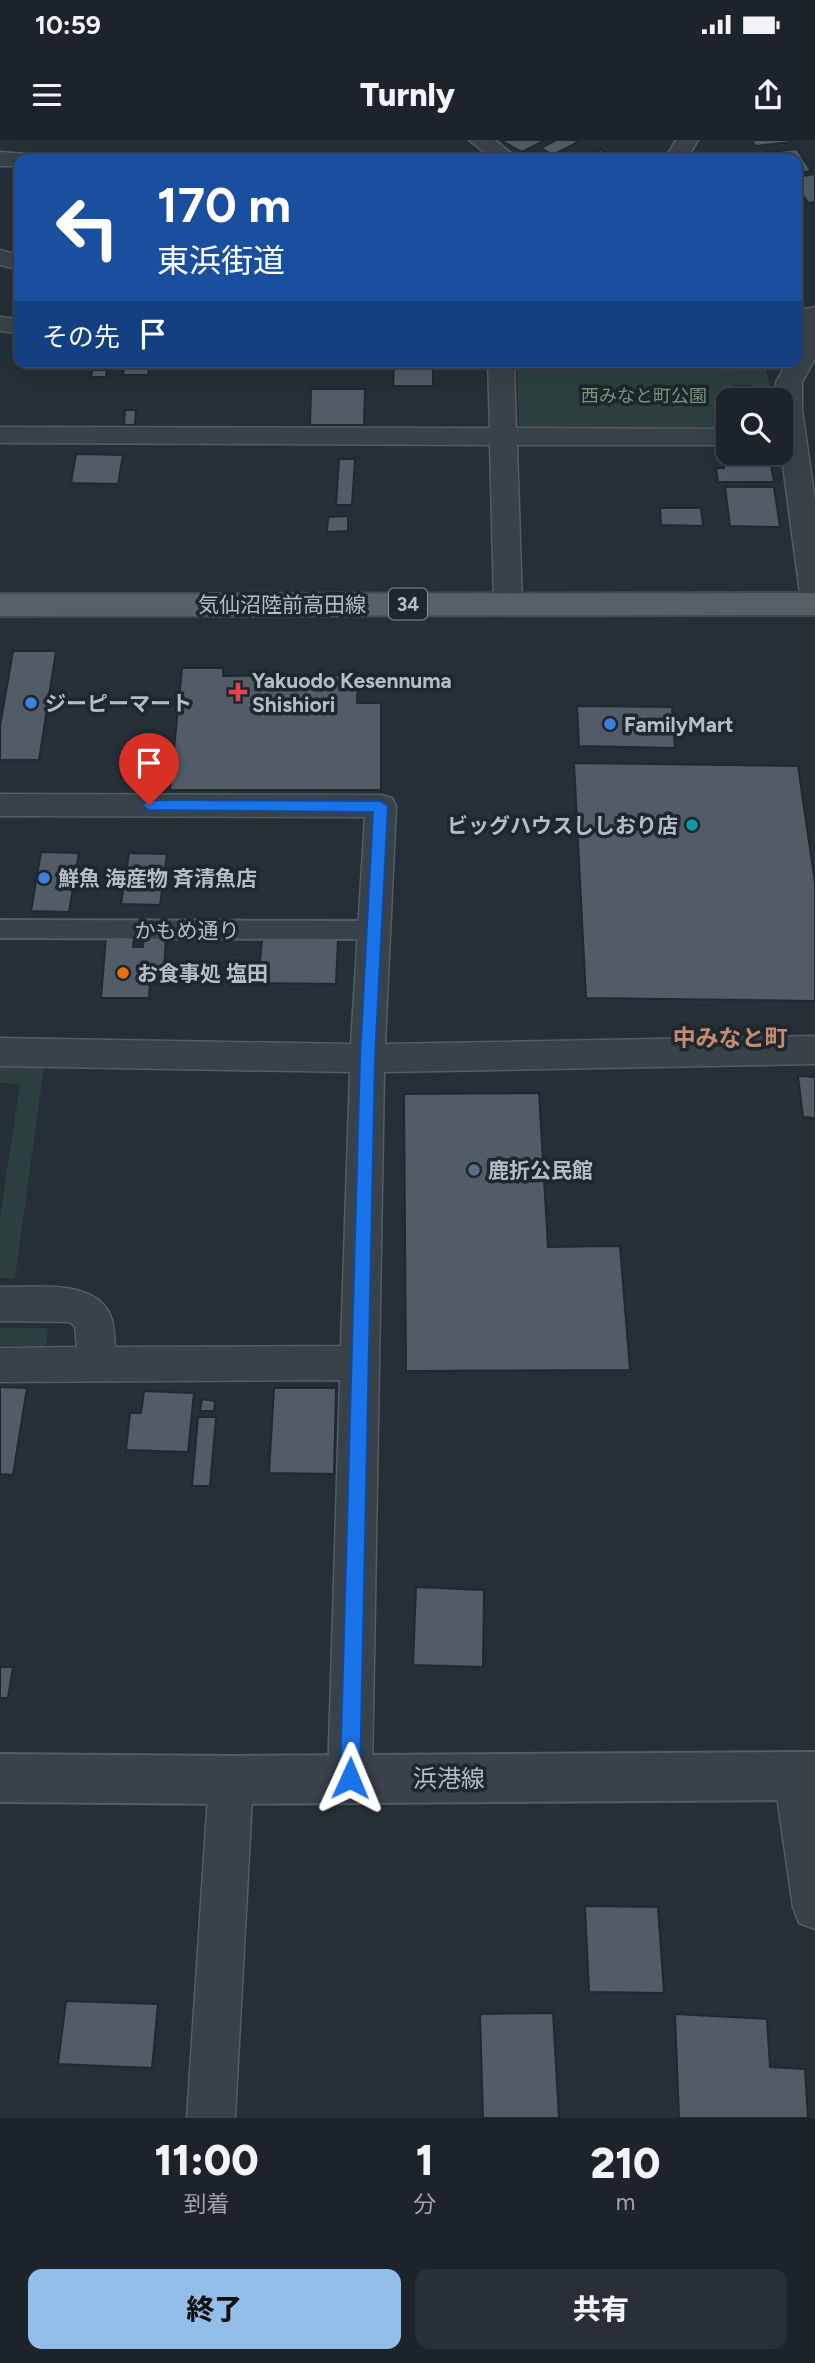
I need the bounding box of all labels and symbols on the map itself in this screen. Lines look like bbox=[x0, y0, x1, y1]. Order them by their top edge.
park label: 西みなと町公園 bbox=[581, 385, 707, 407]
road number: 34 bbox=[389, 589, 427, 620]
street label: 気仙沼陸前高田線 bbox=[198, 592, 366, 617]
place label: Yakuodo Kesennuma Shishiori bbox=[252, 668, 452, 717]
marker: Yakuodo Kesennuma Shishiori bbox=[230, 684, 246, 700]
place label: ジーピーマート bbox=[45, 691, 192, 716]
marker: ジーピーマート bbox=[23, 695, 39, 711]
place label: FamilyMart bbox=[624, 712, 733, 737]
marker: FamilyMart bbox=[602, 716, 618, 732]
pin bbox=[119, 733, 179, 805]
place label: ビッグハウスししおり店 bbox=[447, 813, 678, 838]
marker: ビッグハウスししおり店 bbox=[684, 817, 700, 833]
place label: 鮮魚 海産物 斉清魚店 bbox=[58, 866, 257, 891]
marker: 鮮魚 海産物 斉清魚店 bbox=[36, 870, 52, 886]
street label: かもめ通り bbox=[135, 918, 240, 943]
place label: お食事処 塩田 bbox=[137, 961, 268, 986]
marker: お食事処 塩田 bbox=[115, 965, 131, 981]
district label: 中みなと町 bbox=[673, 1024, 788, 1052]
place label: 鹿折公民館 bbox=[488, 1158, 593, 1183]
marker: 鹿折公民館 bbox=[466, 1162, 482, 1178]
position arrow bbox=[313, 1741, 387, 1815]
street label: 浜港線 bbox=[413, 1764, 485, 1793]

